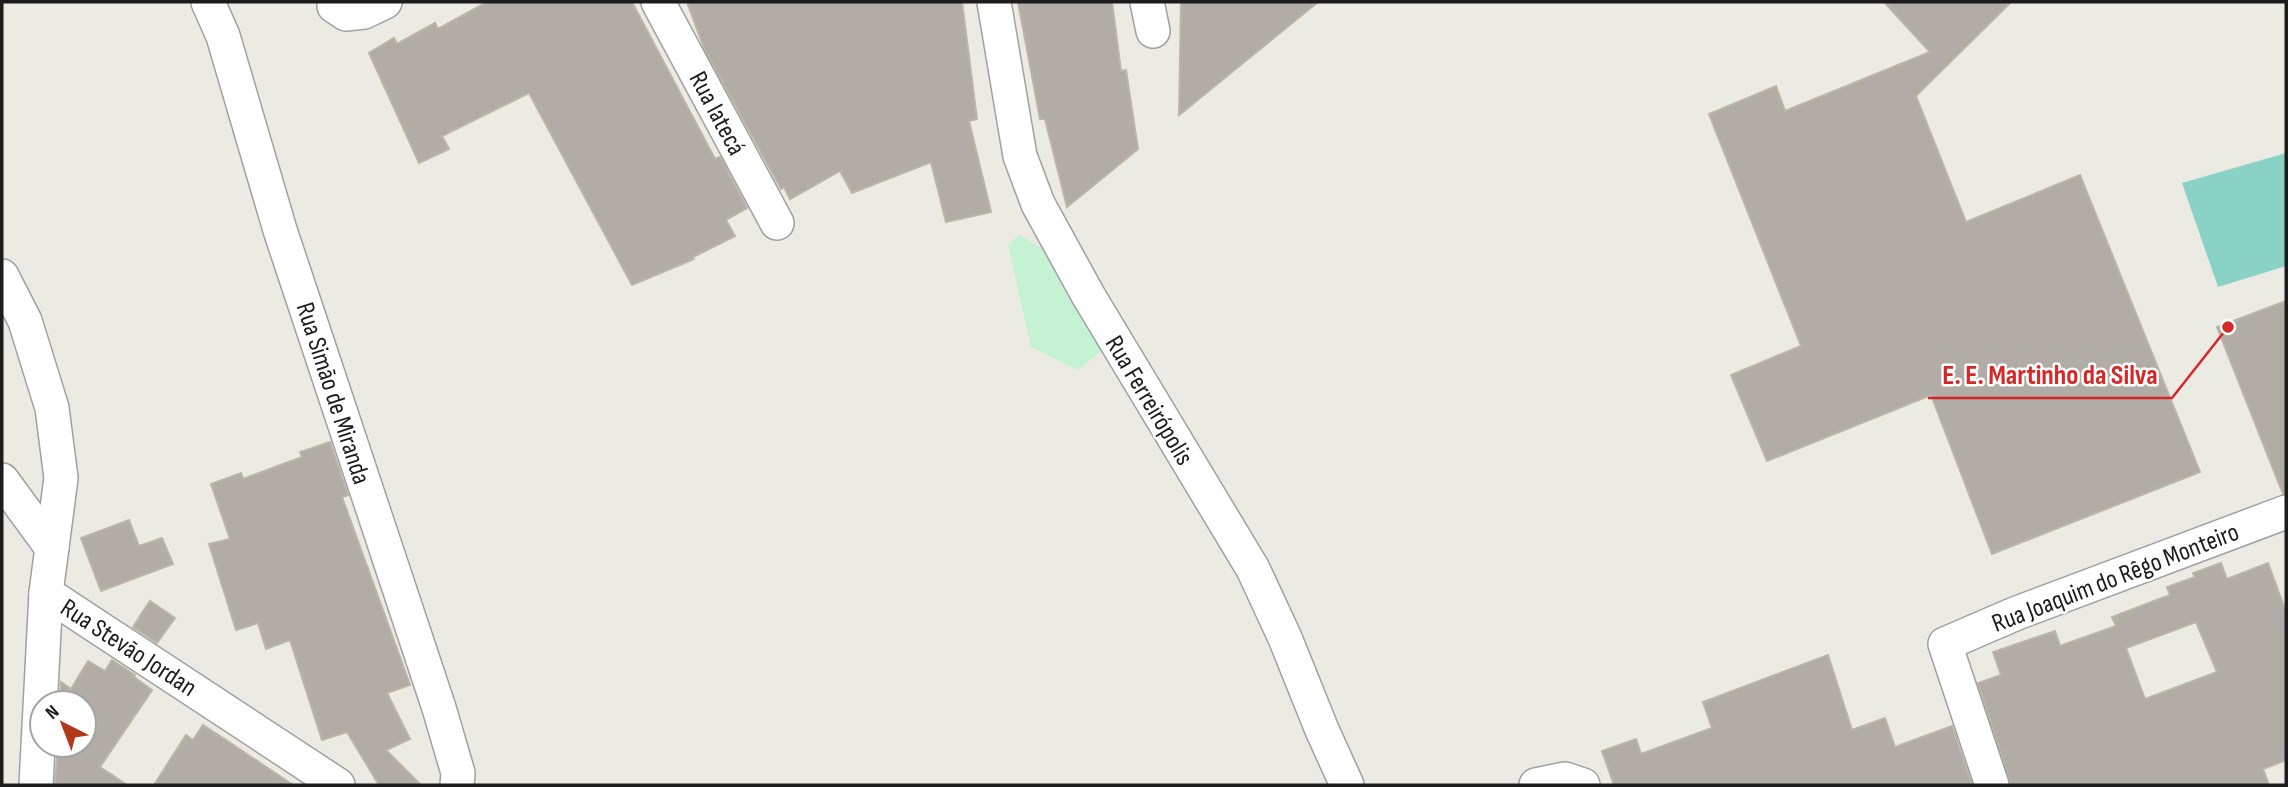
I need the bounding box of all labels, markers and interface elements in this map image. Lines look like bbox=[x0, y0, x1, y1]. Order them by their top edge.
street label: Rua Iatecá bbox=[682, 66, 752, 161]
street label: Rua Simão de Miranda bbox=[289, 299, 377, 488]
street label: Rua Ferreirópolis bbox=[1098, 330, 1200, 471]
callout: E. E. Martinho da Silva bbox=[1928, 349, 2172, 398]
text: E. E. Martinho da Silva bbox=[1942, 359, 2158, 392]
street label: Rua Joaquim do Rêgo Monteiro bbox=[1988, 517, 2243, 640]
street label: Rua Stevão Jordan bbox=[54, 593, 202, 704]
north arrow bbox=[28, 689, 98, 759]
text: N bbox=[41, 701, 64, 724]

